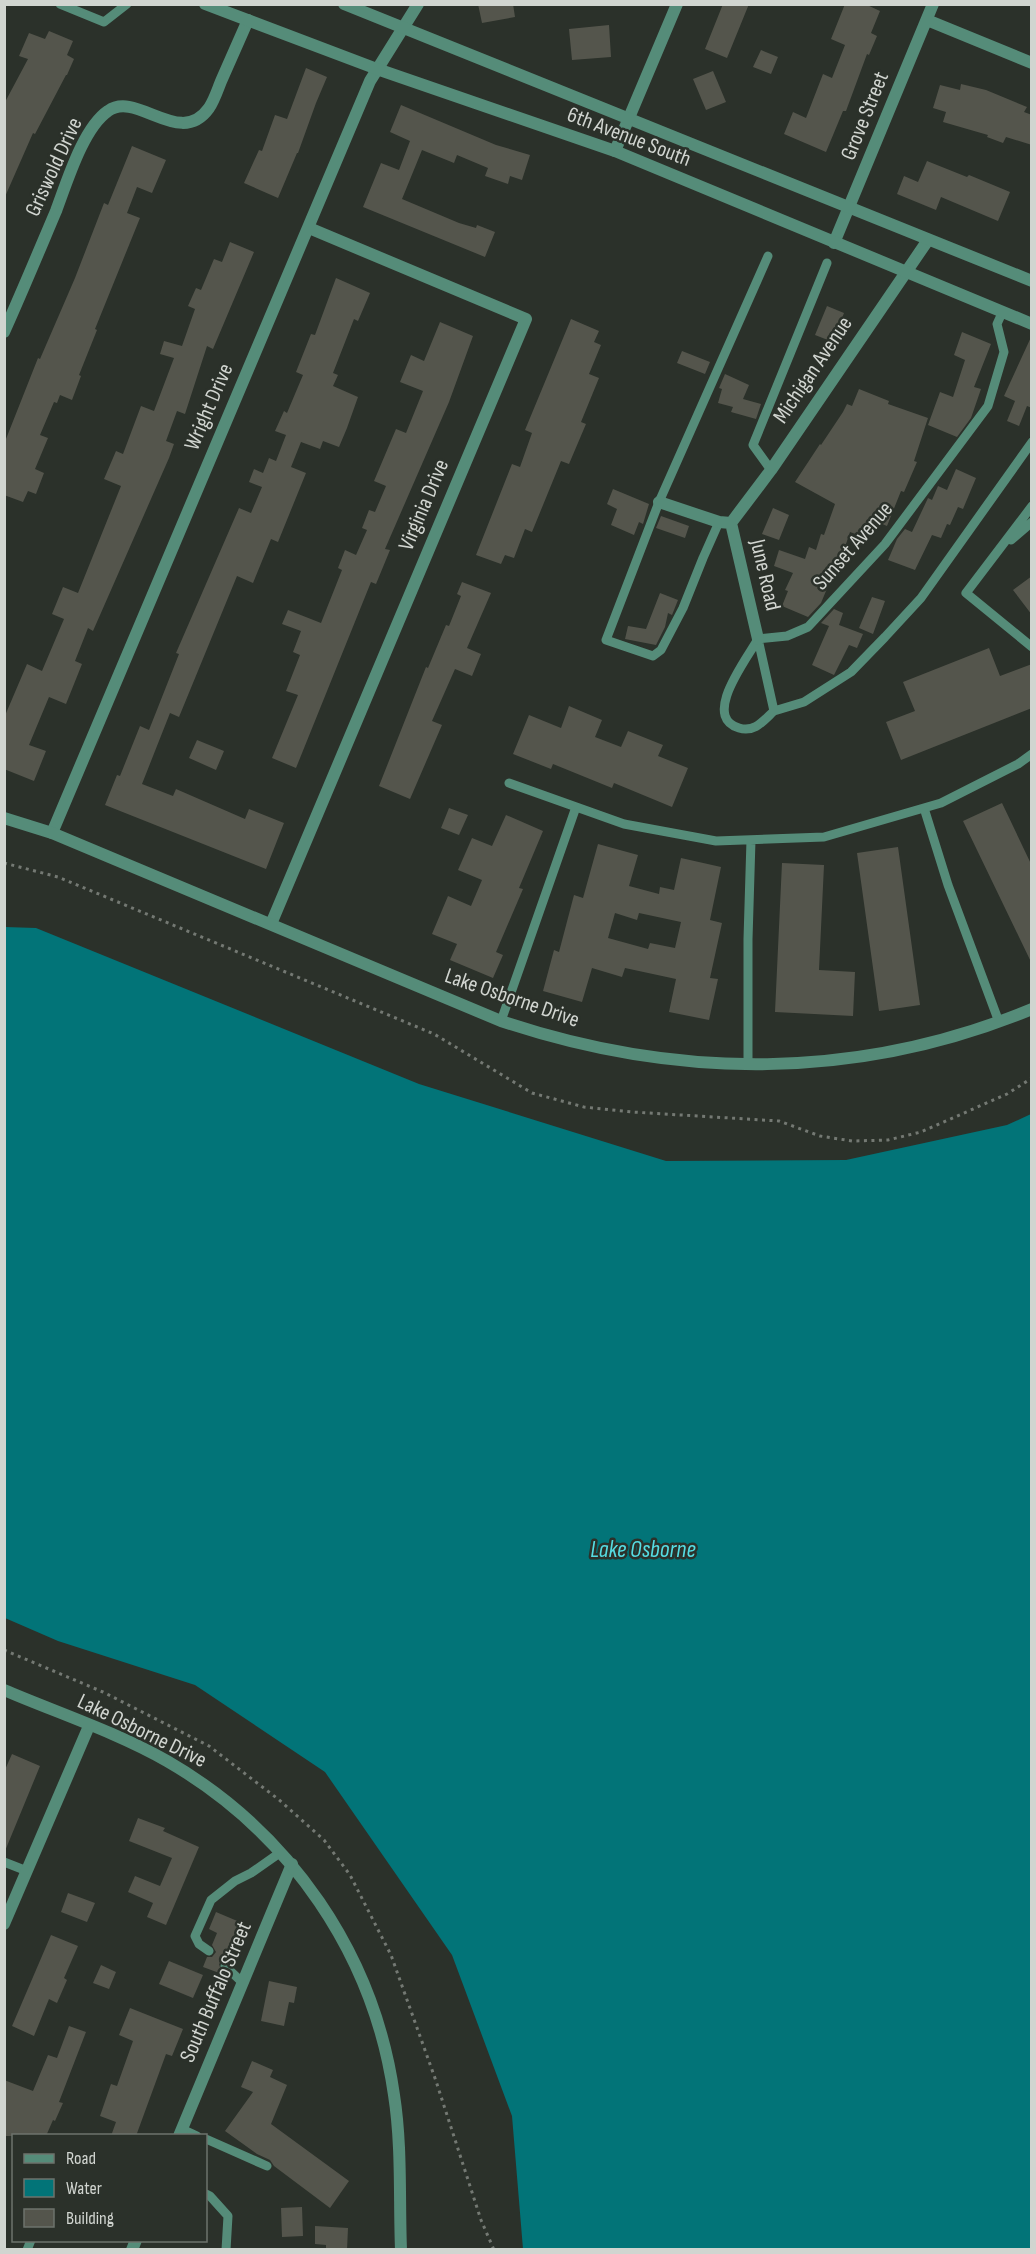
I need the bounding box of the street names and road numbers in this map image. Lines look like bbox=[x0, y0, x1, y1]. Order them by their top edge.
street label: Grove Street bbox=[835, 68, 895, 164]
street label: 6th Avenue South bbox=[563, 101, 695, 173]
street label: Griswold Drive bbox=[19, 113, 89, 221]
street label: Michigan Avenue bbox=[767, 311, 859, 429]
street label: Wright Drive bbox=[179, 360, 239, 454]
street label: Virginia Drive bbox=[393, 455, 455, 555]
street label: Sunset Avenue bbox=[807, 496, 899, 596]
street label: June Road bbox=[744, 536, 786, 613]
street label: Lake Osborne Drive bbox=[441, 962, 583, 1034]
street label: Lake Osborne Drive bbox=[73, 1688, 211, 1774]
street label: South Buffalo Street bbox=[174, 1917, 258, 2066]

